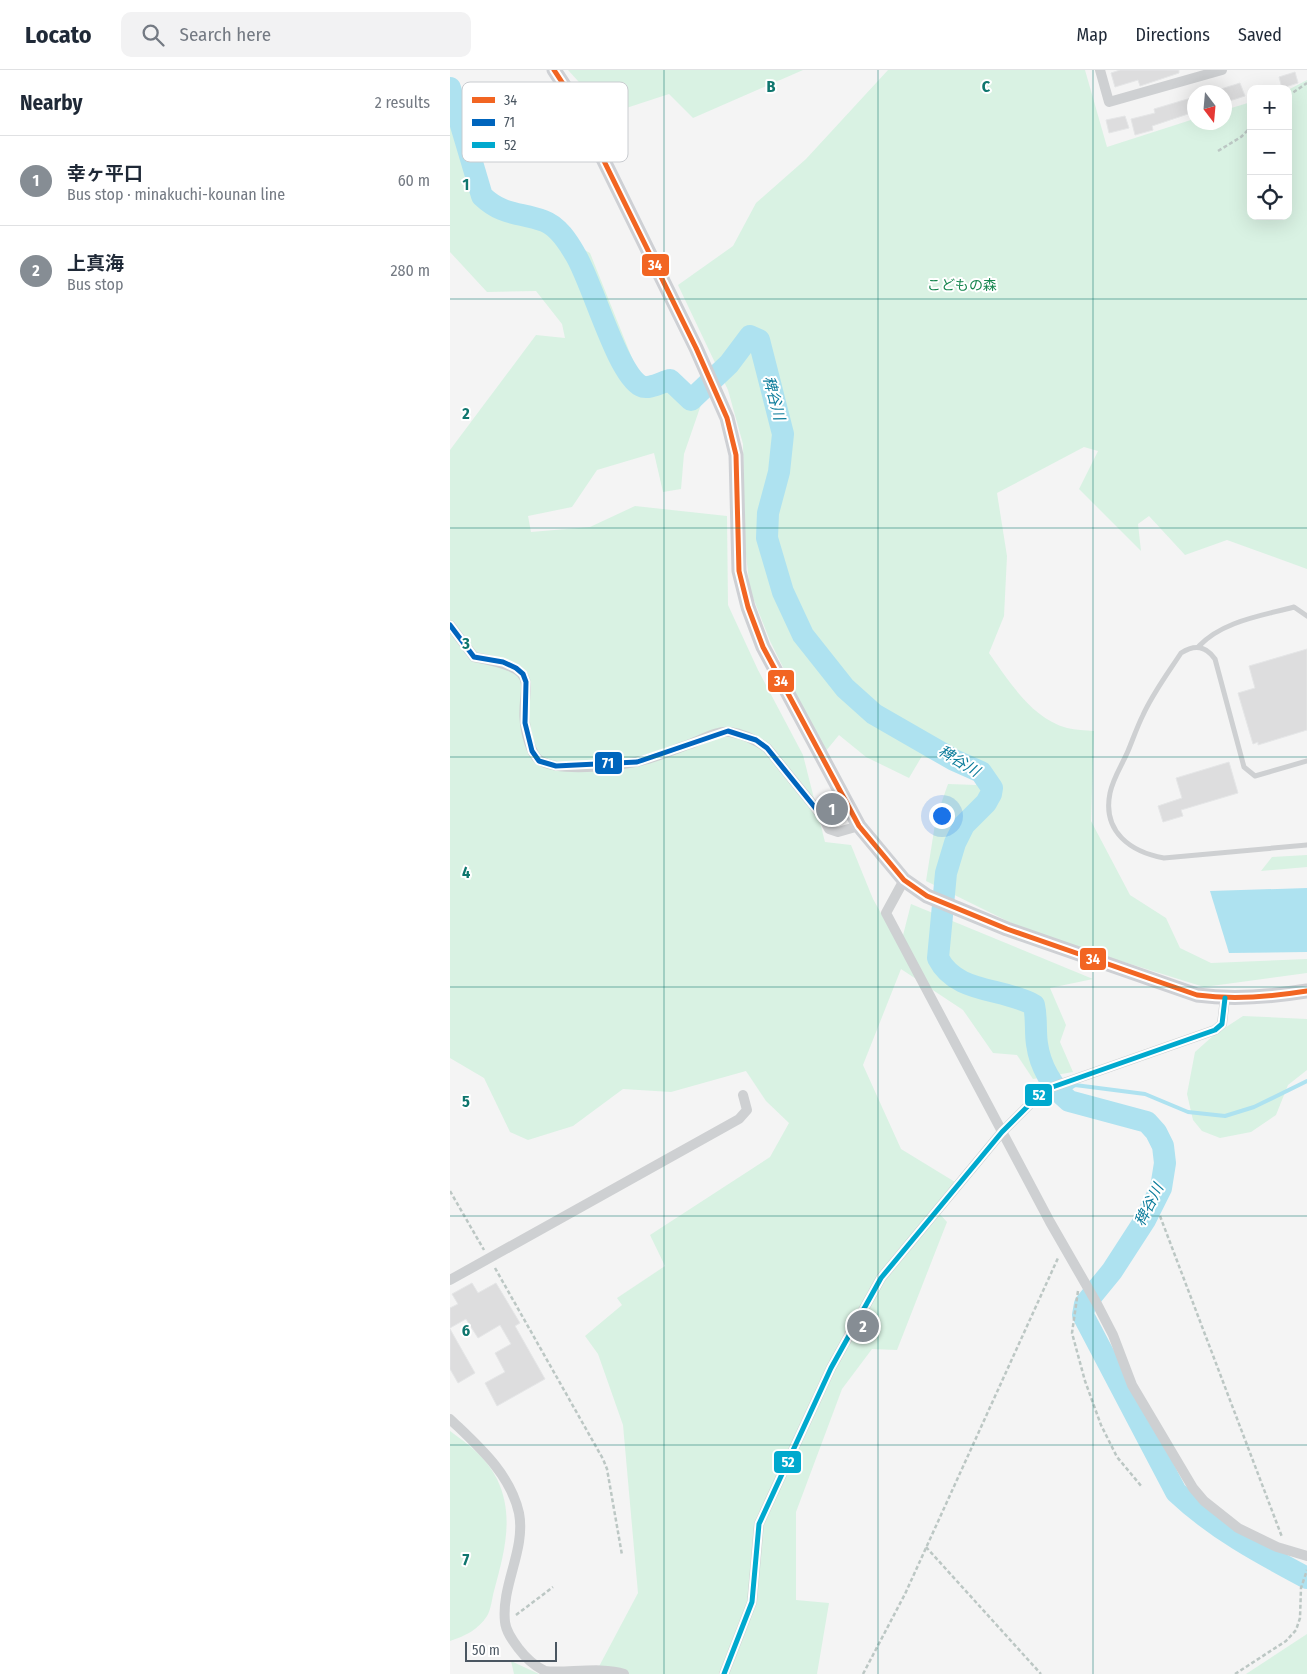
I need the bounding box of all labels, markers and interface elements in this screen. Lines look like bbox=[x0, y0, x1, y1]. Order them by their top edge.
search box bbox=[121, 12, 471, 57]
text: Locato bbox=[25, 21, 91, 49]
icon: search bbox=[139, 21, 167, 49]
text: Search here bbox=[179, 23, 271, 46]
text: Map bbox=[1076, 24, 1108, 46]
text: Directions bbox=[1136, 24, 1210, 46]
text: Saved bbox=[1238, 24, 1282, 46]
text: B bbox=[767, 77, 776, 96]
text: C bbox=[982, 77, 991, 96]
legend bbox=[462, 82, 628, 162]
north arrow bbox=[1187, 85, 1232, 130]
map controls bbox=[1247, 85, 1292, 220]
button: + bbox=[1247, 85, 1292, 130]
text: Nearby bbox=[20, 90, 82, 116]
text: 34 bbox=[504, 92, 517, 109]
text: 2 results bbox=[375, 93, 430, 112]
text: 71 bbox=[504, 114, 515, 131]
button: − bbox=[1247, 130, 1292, 175]
text: 52 bbox=[504, 137, 516, 154]
text: 幸ヶ平口 bbox=[67, 162, 143, 185]
text: 1 bbox=[33, 171, 39, 190]
text: 60 m bbox=[398, 171, 430, 190]
text: 1 bbox=[463, 175, 469, 194]
button: locate bbox=[1247, 175, 1292, 220]
text: Bus stop · minakuchi-kounan line bbox=[67, 185, 285, 204]
text: 上真海 bbox=[67, 252, 124, 275]
line badge: 34 bbox=[641, 253, 670, 277]
text: 34 bbox=[647, 257, 662, 274]
text: 2 bbox=[32, 261, 40, 280]
text: 280 m bbox=[391, 261, 430, 280]
text: Bus stop bbox=[67, 275, 123, 294]
park label: こどもの森 bbox=[927, 277, 997, 294]
water label: 稗谷川 bbox=[759, 374, 789, 424]
text: 2 bbox=[461, 404, 470, 423]
text: 3 bbox=[461, 634, 470, 653]
line badge: 34 bbox=[767, 669, 795, 693]
text: 34 bbox=[773, 673, 788, 690]
water label: 稗谷川 bbox=[935, 742, 985, 781]
line badge: 71 bbox=[594, 751, 623, 775]
text: 71 bbox=[602, 755, 614, 772]
pin: 1 bbox=[816, 790, 848, 828]
your location bbox=[929, 803, 955, 829]
text: 4 bbox=[462, 863, 470, 882]
line badge: 34 bbox=[1079, 947, 1107, 971]
text: 34 bbox=[1085, 951, 1100, 968]
line badge: 52 bbox=[1024, 1083, 1053, 1107]
text: 52 bbox=[1032, 1087, 1046, 1104]
text: 5 bbox=[462, 1092, 470, 1111]
water label: 稗谷川 bbox=[1131, 1179, 1168, 1229]
pin: 2 bbox=[847, 1307, 879, 1345]
text: 6 bbox=[462, 1321, 470, 1340]
line badge: 52 bbox=[773, 1450, 802, 1474]
text: 52 bbox=[781, 1454, 795, 1471]
text: 7 bbox=[463, 1550, 470, 1569]
scale bar bbox=[465, 1639, 558, 1662]
text: 50 m bbox=[472, 1642, 500, 1659]

